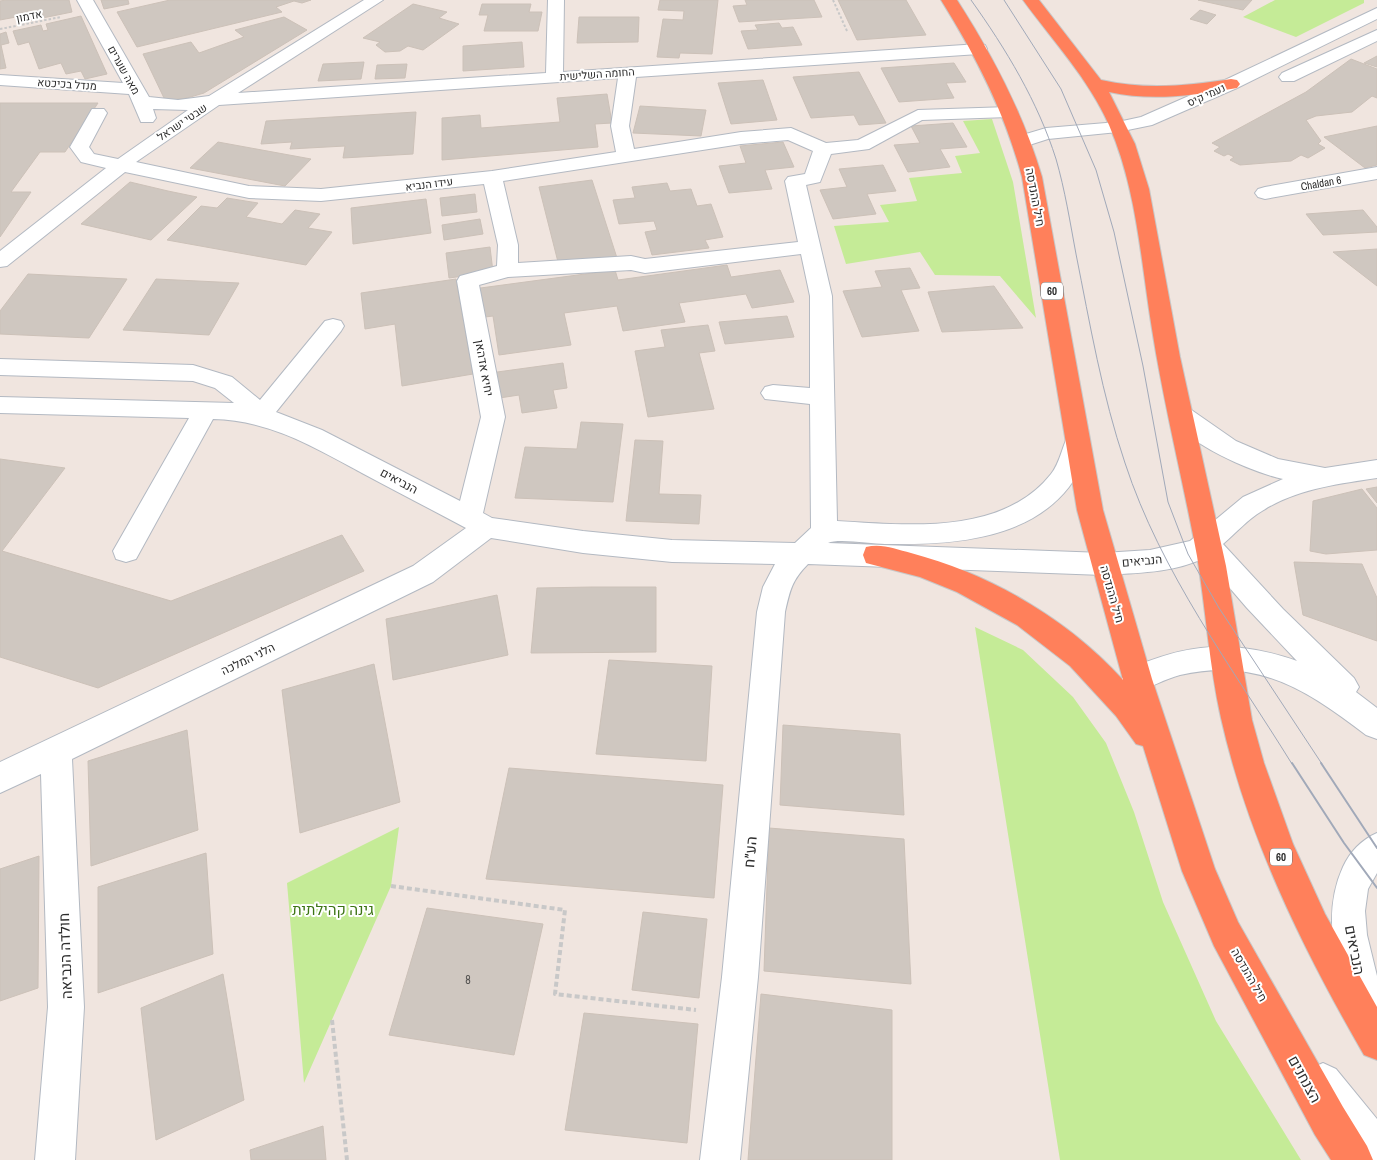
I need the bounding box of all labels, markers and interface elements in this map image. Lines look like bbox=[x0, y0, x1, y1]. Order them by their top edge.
street label: אדמון bbox=[15, 7, 43, 25]
street label: מאה שערים bbox=[105, 43, 143, 97]
street label: החומה השלישית bbox=[559, 64, 635, 84]
street label: מנדל בכיכטא bbox=[37, 75, 97, 93]
street label: נעמי קיס bbox=[1185, 80, 1227, 110]
street label: שבטי ישראל bbox=[154, 100, 210, 144]
street label: חיל ההנדסה bbox=[1021, 166, 1049, 228]
street label: Chaldan 6 bbox=[1300, 173, 1342, 193]
street label: עידו הנביא bbox=[404, 174, 454, 194]
road number: 60 bbox=[1041, 282, 1063, 300]
street label: יחיא אדהאן bbox=[471, 338, 497, 398]
street label: הנביאים bbox=[377, 464, 421, 498]
street label: הנביאים bbox=[1121, 551, 1163, 571]
street label: חיל ההנדסה bbox=[1096, 563, 1128, 625]
street label: הלני המלכה bbox=[218, 639, 278, 679]
street label: הע״ח bbox=[738, 835, 762, 869]
road number: 60 bbox=[1270, 849, 1292, 866]
park label: גינה קהילתית bbox=[292, 899, 374, 920]
street label: חולדה הנביאה bbox=[53, 912, 77, 1000]
street label: הנביאים bbox=[1340, 923, 1370, 977]
street label: חיל ההנדסה bbox=[1227, 945, 1271, 1005]
house number: 8 bbox=[465, 972, 471, 988]
street label: הצנחנים bbox=[1283, 1052, 1327, 1106]

